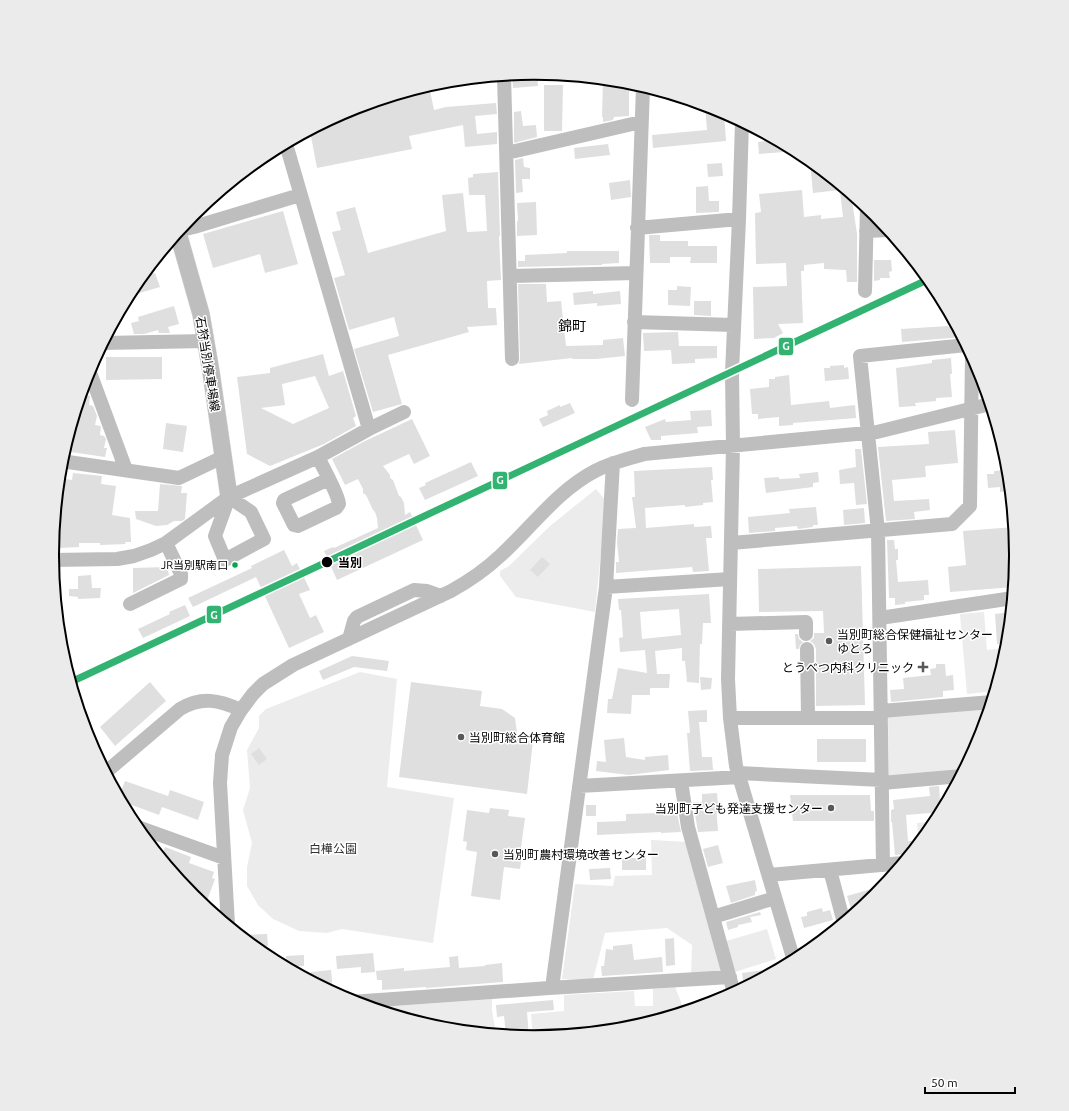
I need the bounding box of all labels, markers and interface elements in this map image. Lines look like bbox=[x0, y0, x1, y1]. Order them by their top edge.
street label: 石狩当別停車場線 bbox=[194, 316, 222, 412]
district label: 錦町 bbox=[558, 318, 586, 334]
line badge: G bbox=[778, 337, 794, 356]
text: G bbox=[782, 340, 790, 352]
line badge: G bbox=[492, 471, 508, 490]
text: G bbox=[496, 474, 504, 486]
marker: 当別 bbox=[320, 555, 334, 569]
place label: 当別 bbox=[338, 556, 362, 569]
place label: JR当別駅南口 bbox=[161, 559, 228, 571]
marker: JR当別駅南口 bbox=[230, 560, 240, 570]
line badge: G bbox=[206, 605, 222, 624]
text: G bbox=[210, 609, 218, 621]
place label: 当別町総合保健福祉センター ゆとろ bbox=[837, 628, 993, 655]
marker: 当別町総合保健福祉センター ゆとろ bbox=[824, 636, 834, 646]
place label: とうべつ内科クリニック bbox=[782, 661, 914, 674]
marker: とうべつ内科クリニック bbox=[917, 661, 929, 673]
place label: 当別町総合体育館 bbox=[469, 731, 565, 744]
marker: 当別町総合体育館 bbox=[456, 732, 466, 742]
place label: 当別町子ども発達支援センター bbox=[655, 802, 823, 815]
marker: 当別町子ども発達支援センター bbox=[826, 803, 836, 813]
park label: 白樺公園 bbox=[309, 842, 357, 855]
place label: 当別町農村環境改善センター bbox=[503, 848, 659, 861]
marker: 当別町農村環境改善センター bbox=[490, 849, 500, 859]
scale bar bbox=[925, 1069, 1015, 1095]
text: 50 m bbox=[931, 1076, 958, 1089]

